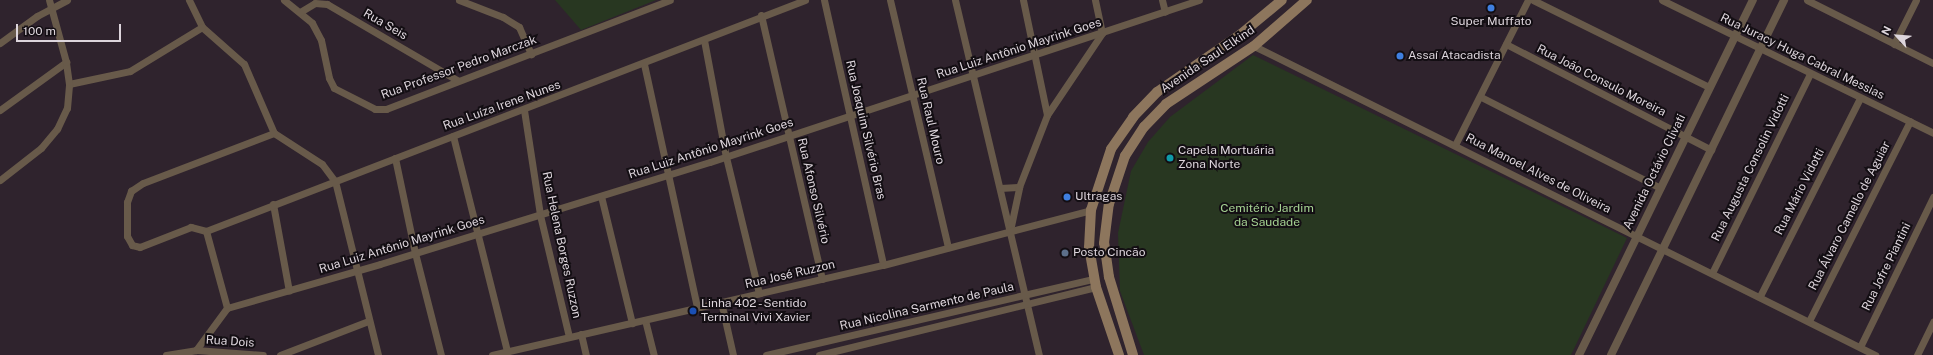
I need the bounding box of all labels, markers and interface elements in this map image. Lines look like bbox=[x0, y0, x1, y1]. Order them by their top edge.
marker: Super Muffato bbox=[1486, 3, 1496, 13]
street label: Rua Seis bbox=[360, 7, 410, 43]
street label: Rua Juracy Huga Cabral Messias bbox=[1718, 11, 1886, 103]
place label: Super Muffato bbox=[1450, 15, 1532, 29]
scale bar bbox=[18, 16, 123, 42]
street label: Rua Luiz Antônio Mayrink Goes bbox=[935, 16, 1103, 82]
north arrow bbox=[1877, 16, 1917, 56]
street label: Avenida Saul Elkind bbox=[1158, 23, 1258, 97]
text: 100 m bbox=[23, 24, 56, 38]
text: N bbox=[1879, 24, 1893, 37]
street label: Rua Professor Pedro Marczak bbox=[379, 33, 539, 103]
street label: Rua João Consulo Moreira bbox=[1534, 42, 1668, 120]
place label: Assaí Atacadista bbox=[1408, 49, 1501, 63]
marker: Assaí Atacadista bbox=[1395, 51, 1405, 61]
street label: Rua Joaquim Silvério Bras bbox=[842, 59, 888, 201]
street label: Rua Raul Mouro bbox=[913, 76, 947, 166]
street label: Rua Luíza Irene Nunes bbox=[441, 78, 563, 134]
street label: Rua Augusta Consolin Vidotti bbox=[1709, 92, 1793, 244]
street label: Avenida Octávio Clivati bbox=[1621, 112, 1689, 232]
street label: Rua Luiz Antônio Mayrink Goes bbox=[627, 116, 795, 182]
street label: Rua Manoel Alves de Oliveira bbox=[1463, 131, 1613, 217]
street label: Rua Afonso Silvério bbox=[794, 137, 832, 245]
street label: Rua Álvaro Camello de Aguiar bbox=[1806, 139, 1894, 293]
place label: Capela Mortuária Zona Norte bbox=[1178, 144, 1274, 172]
street label: Rua Mário Vidotti bbox=[1772, 146, 1828, 238]
marker: Capela Mortuária Zona Norte bbox=[1165, 153, 1175, 163]
street label: Rua Helena Borges Ruzzon bbox=[538, 170, 584, 320]
place label: Ultragas bbox=[1075, 190, 1122, 204]
marker: Ultragas bbox=[1062, 192, 1072, 202]
park label: Cemitério Jardim da Saudade bbox=[1220, 202, 1314, 230]
street label: Rua Luiz Antônio Mayrink Goes bbox=[317, 213, 487, 277]
street label: Rua Jofre Piantini bbox=[1859, 221, 1915, 313]
place label: Posto Cincão bbox=[1073, 246, 1146, 260]
marker: Posto Cincão bbox=[1060, 248, 1070, 258]
street label: Rua José Ruzzon bbox=[744, 258, 836, 292]
street label: Rua Nicolina Sarmento de Paula bbox=[838, 280, 1016, 334]
place label: Linha 402 - Sentido Terminal Vivi Xavier bbox=[701, 297, 810, 325]
marker: Linha 402 - Sentido Terminal Vivi Xavier bbox=[688, 306, 698, 316]
street label: Rua Dois bbox=[205, 333, 255, 351]

